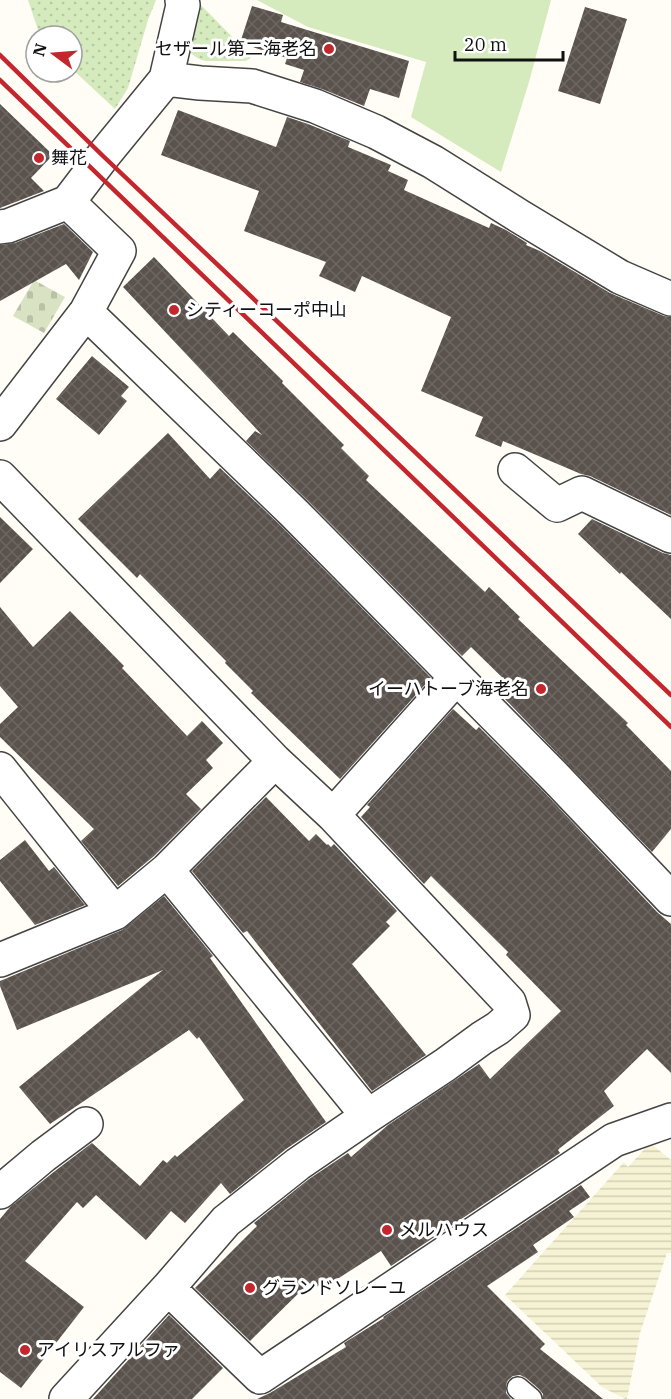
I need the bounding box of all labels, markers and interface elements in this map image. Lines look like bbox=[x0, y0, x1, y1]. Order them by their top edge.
north arrow bbox=[24, 24, 84, 84]
scale bar bbox=[455, 24, 563, 62]
text: 20 m bbox=[464, 33, 507, 56]
place label: セザール第二海老名 bbox=[155, 37, 317, 60]
text: N bbox=[28, 41, 51, 59]
marker: セザール第二海老名 bbox=[322, 42, 336, 56]
place label: 舞花 bbox=[51, 146, 87, 169]
marker: 舞花 bbox=[32, 151, 46, 165]
place label: シティーコーポ中山 bbox=[186, 298, 347, 321]
marker: シティーコーポ中山 bbox=[167, 303, 181, 317]
place label: イーハトーブ海老名 bbox=[368, 677, 529, 700]
marker: イーハトーブ海老名 bbox=[534, 682, 548, 696]
place label: メルハウス bbox=[399, 1218, 489, 1241]
marker: メルハウス bbox=[380, 1223, 394, 1237]
place label: グランドソレーユ bbox=[262, 1276, 406, 1299]
marker: グランドソレーユ bbox=[243, 1281, 257, 1295]
place label: アイリスアルファ bbox=[37, 1338, 180, 1361]
marker: アイリスアルファ bbox=[18, 1343, 32, 1357]

